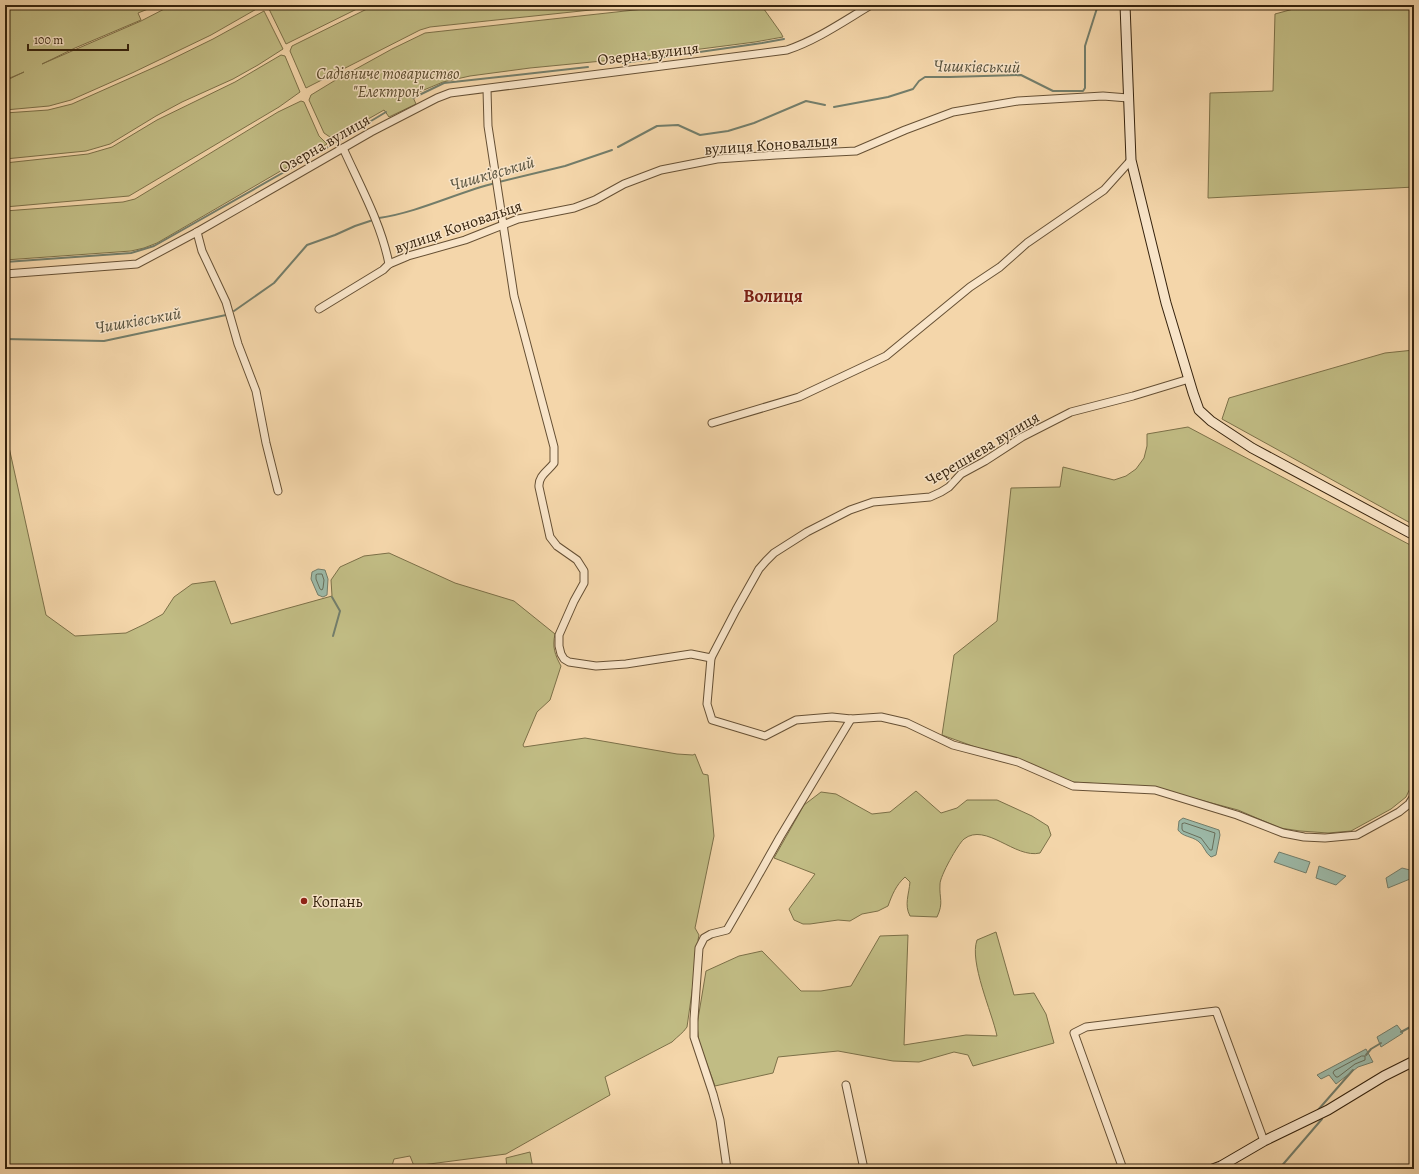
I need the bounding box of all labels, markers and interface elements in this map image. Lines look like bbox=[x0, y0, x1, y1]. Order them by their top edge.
scale bar bbox=[28, 26, 128, 52]
text: 100 m bbox=[34, 32, 63, 48]
street label: Озерна вулиця bbox=[596, 37, 700, 71]
water label: Чишківський bbox=[933, 54, 1021, 79]
park label: Садівниче товариство "Електрон" bbox=[316, 63, 460, 103]
street label: Озерна вулиця bbox=[275, 109, 375, 179]
street label: вулиця Коновальця bbox=[704, 129, 839, 161]
water label: Чишківський bbox=[447, 150, 537, 197]
street label: вулиця Коновальця bbox=[392, 195, 525, 259]
district label: Волиця bbox=[743, 284, 803, 308]
water label: Чишківський bbox=[93, 302, 183, 339]
street label: Черешнева вулиця bbox=[922, 406, 1044, 491]
place label: Копань bbox=[312, 891, 363, 913]
marker: Копань bbox=[299, 896, 309, 906]

